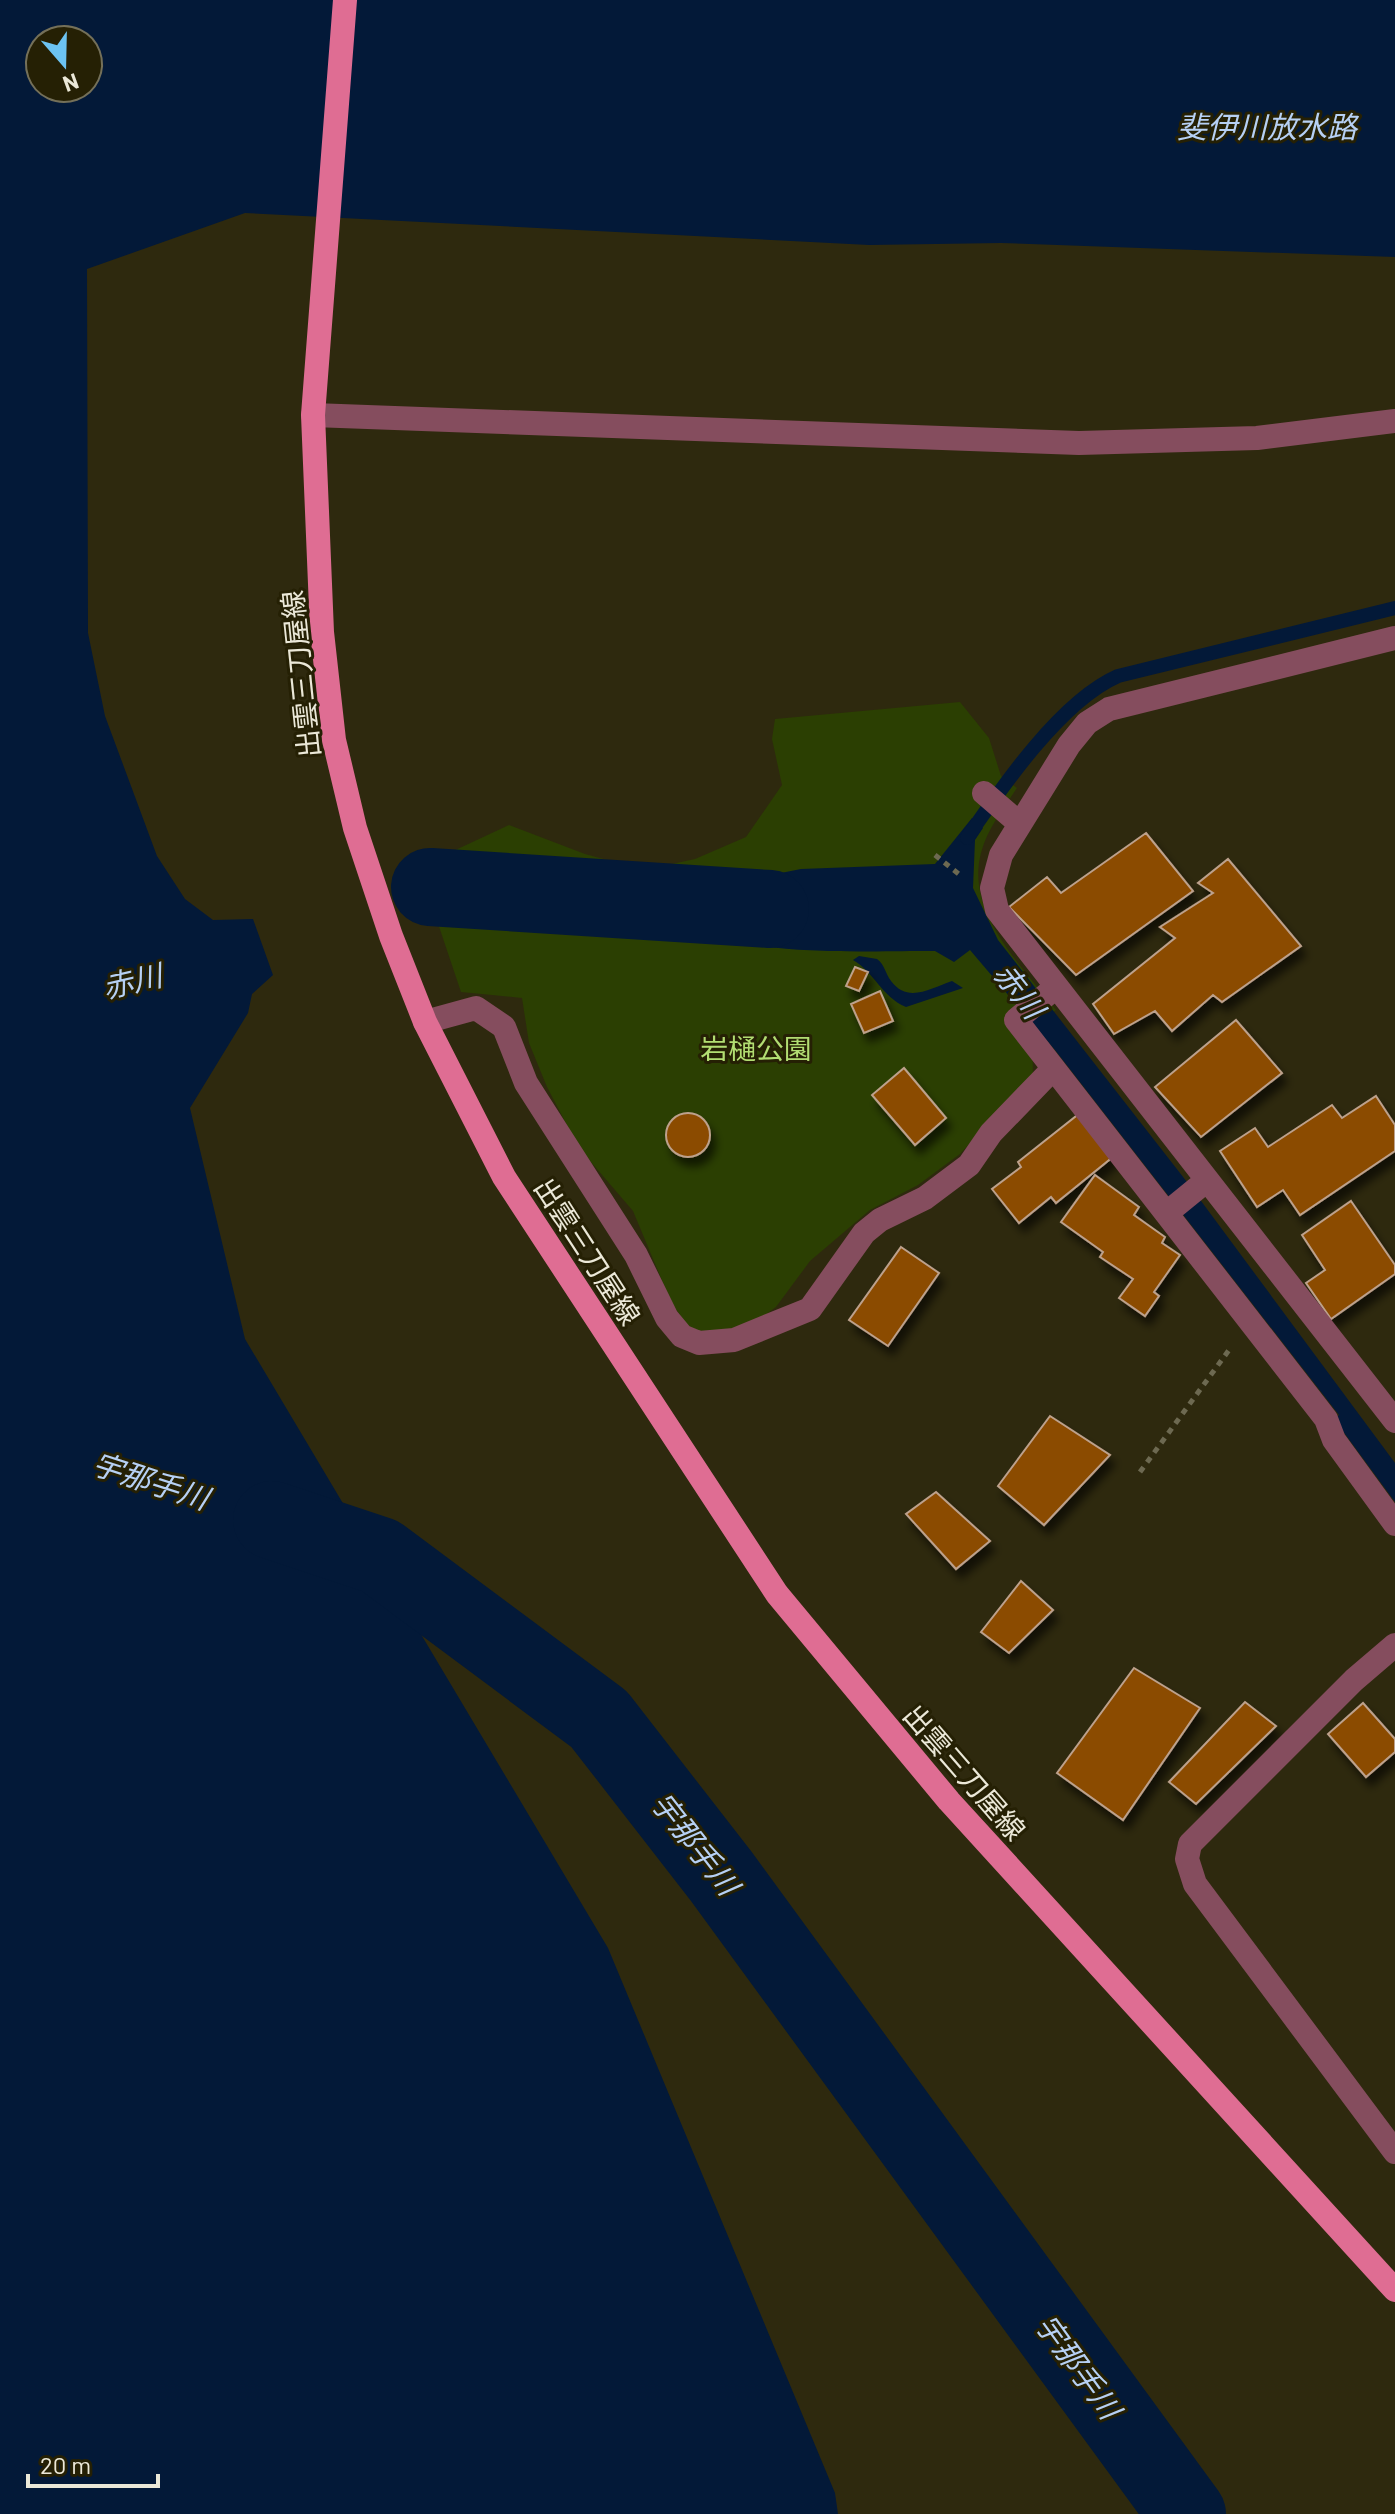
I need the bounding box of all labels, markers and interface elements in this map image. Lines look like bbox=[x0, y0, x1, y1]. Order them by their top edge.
north arrow bbox=[24, 24, 104, 104]
text: N bbox=[60, 69, 83, 98]
water label: 斐伊川放水路 bbox=[1177, 108, 1360, 144]
street label: 出雲三刀屋線 bbox=[274, 589, 326, 759]
water label: 赤川 bbox=[99, 955, 168, 1004]
water label: 赤川 bbox=[987, 955, 1055, 1027]
park label: 岩樋公園 bbox=[700, 1031, 812, 1065]
street label: 出雲三刀屋線 bbox=[528, 1171, 648, 1331]
water label: 宇那手川 bbox=[88, 1444, 216, 1517]
street label: 出雲三刀屋線 bbox=[897, 1697, 1033, 1847]
water label: 宇那手川 bbox=[645, 1785, 749, 1904]
water label: 宇那手川 bbox=[1029, 2307, 1131, 2428]
scale bar bbox=[28, 2438, 158, 2488]
text: 20 m bbox=[40, 2450, 91, 2479]

